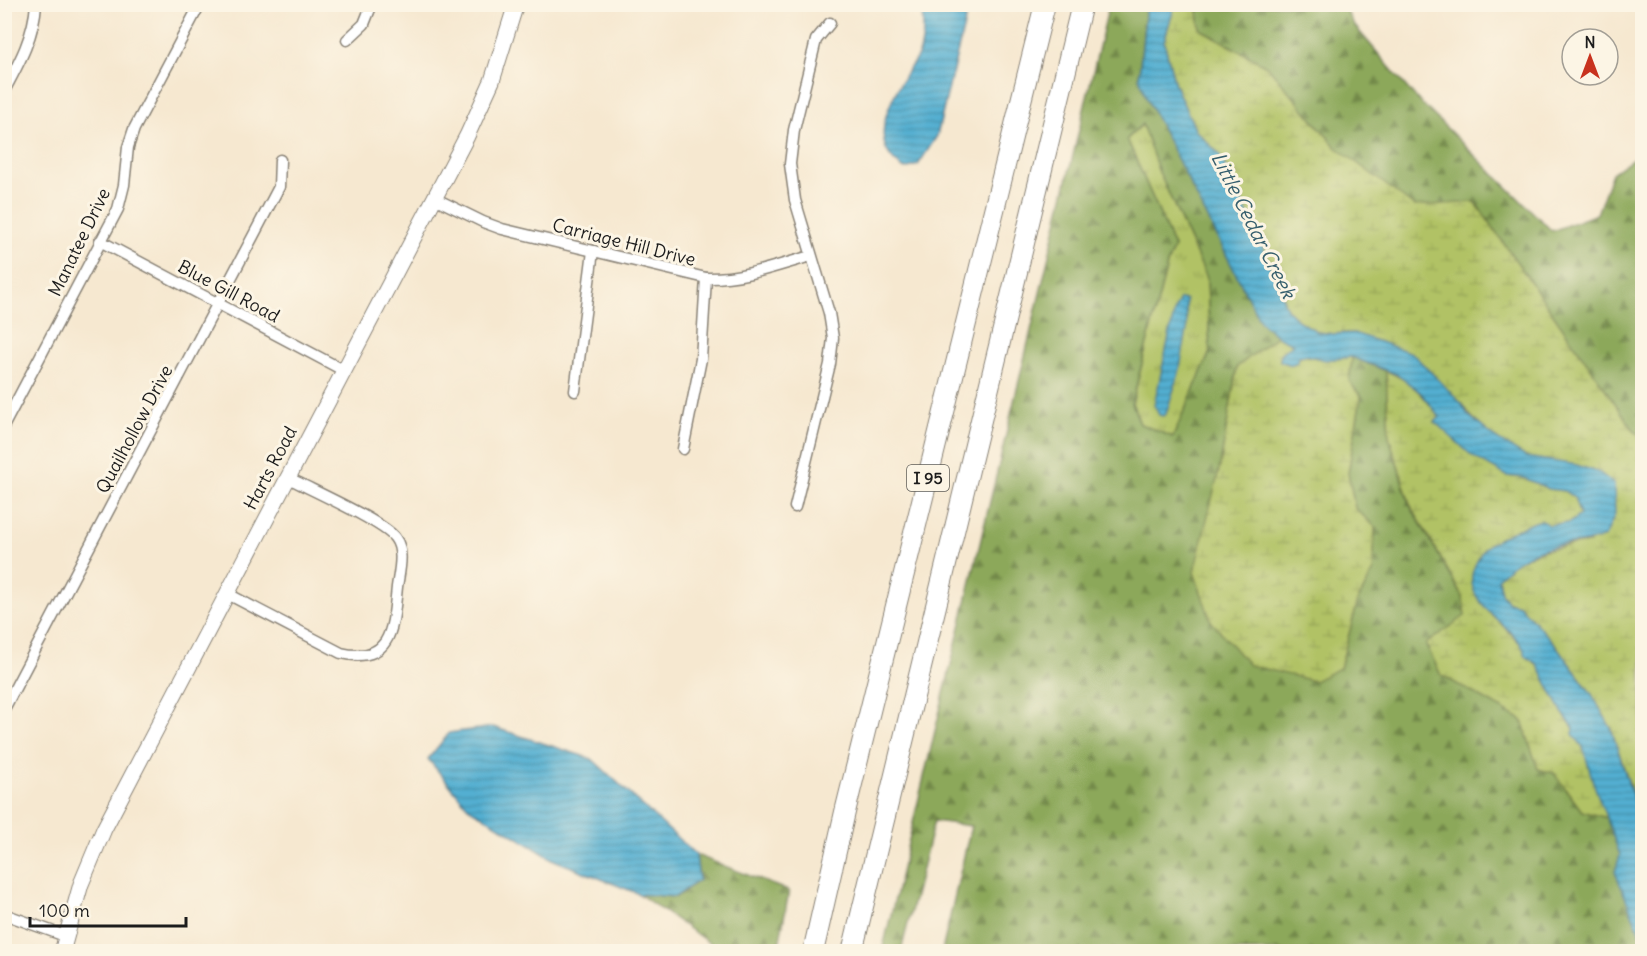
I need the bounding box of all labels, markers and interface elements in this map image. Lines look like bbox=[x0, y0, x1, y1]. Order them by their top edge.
north arrow bbox=[1560, 27, 1620, 87]
text: N bbox=[1584, 32, 1596, 52]
water label: Little Cedar Creek bbox=[1206, 148, 1302, 304]
street label: Manatee Drive bbox=[43, 184, 115, 300]
street label: Carriage Hill Drive bbox=[550, 213, 698, 271]
street label: Blue Gill Road bbox=[174, 255, 284, 328]
street label: Quailhollow Drive bbox=[91, 361, 177, 497]
street label: Harts Road bbox=[238, 422, 302, 514]
road number: I 95 bbox=[907, 465, 949, 491]
scale bar bbox=[30, 890, 186, 928]
text: 100 m bbox=[39, 899, 90, 922]

